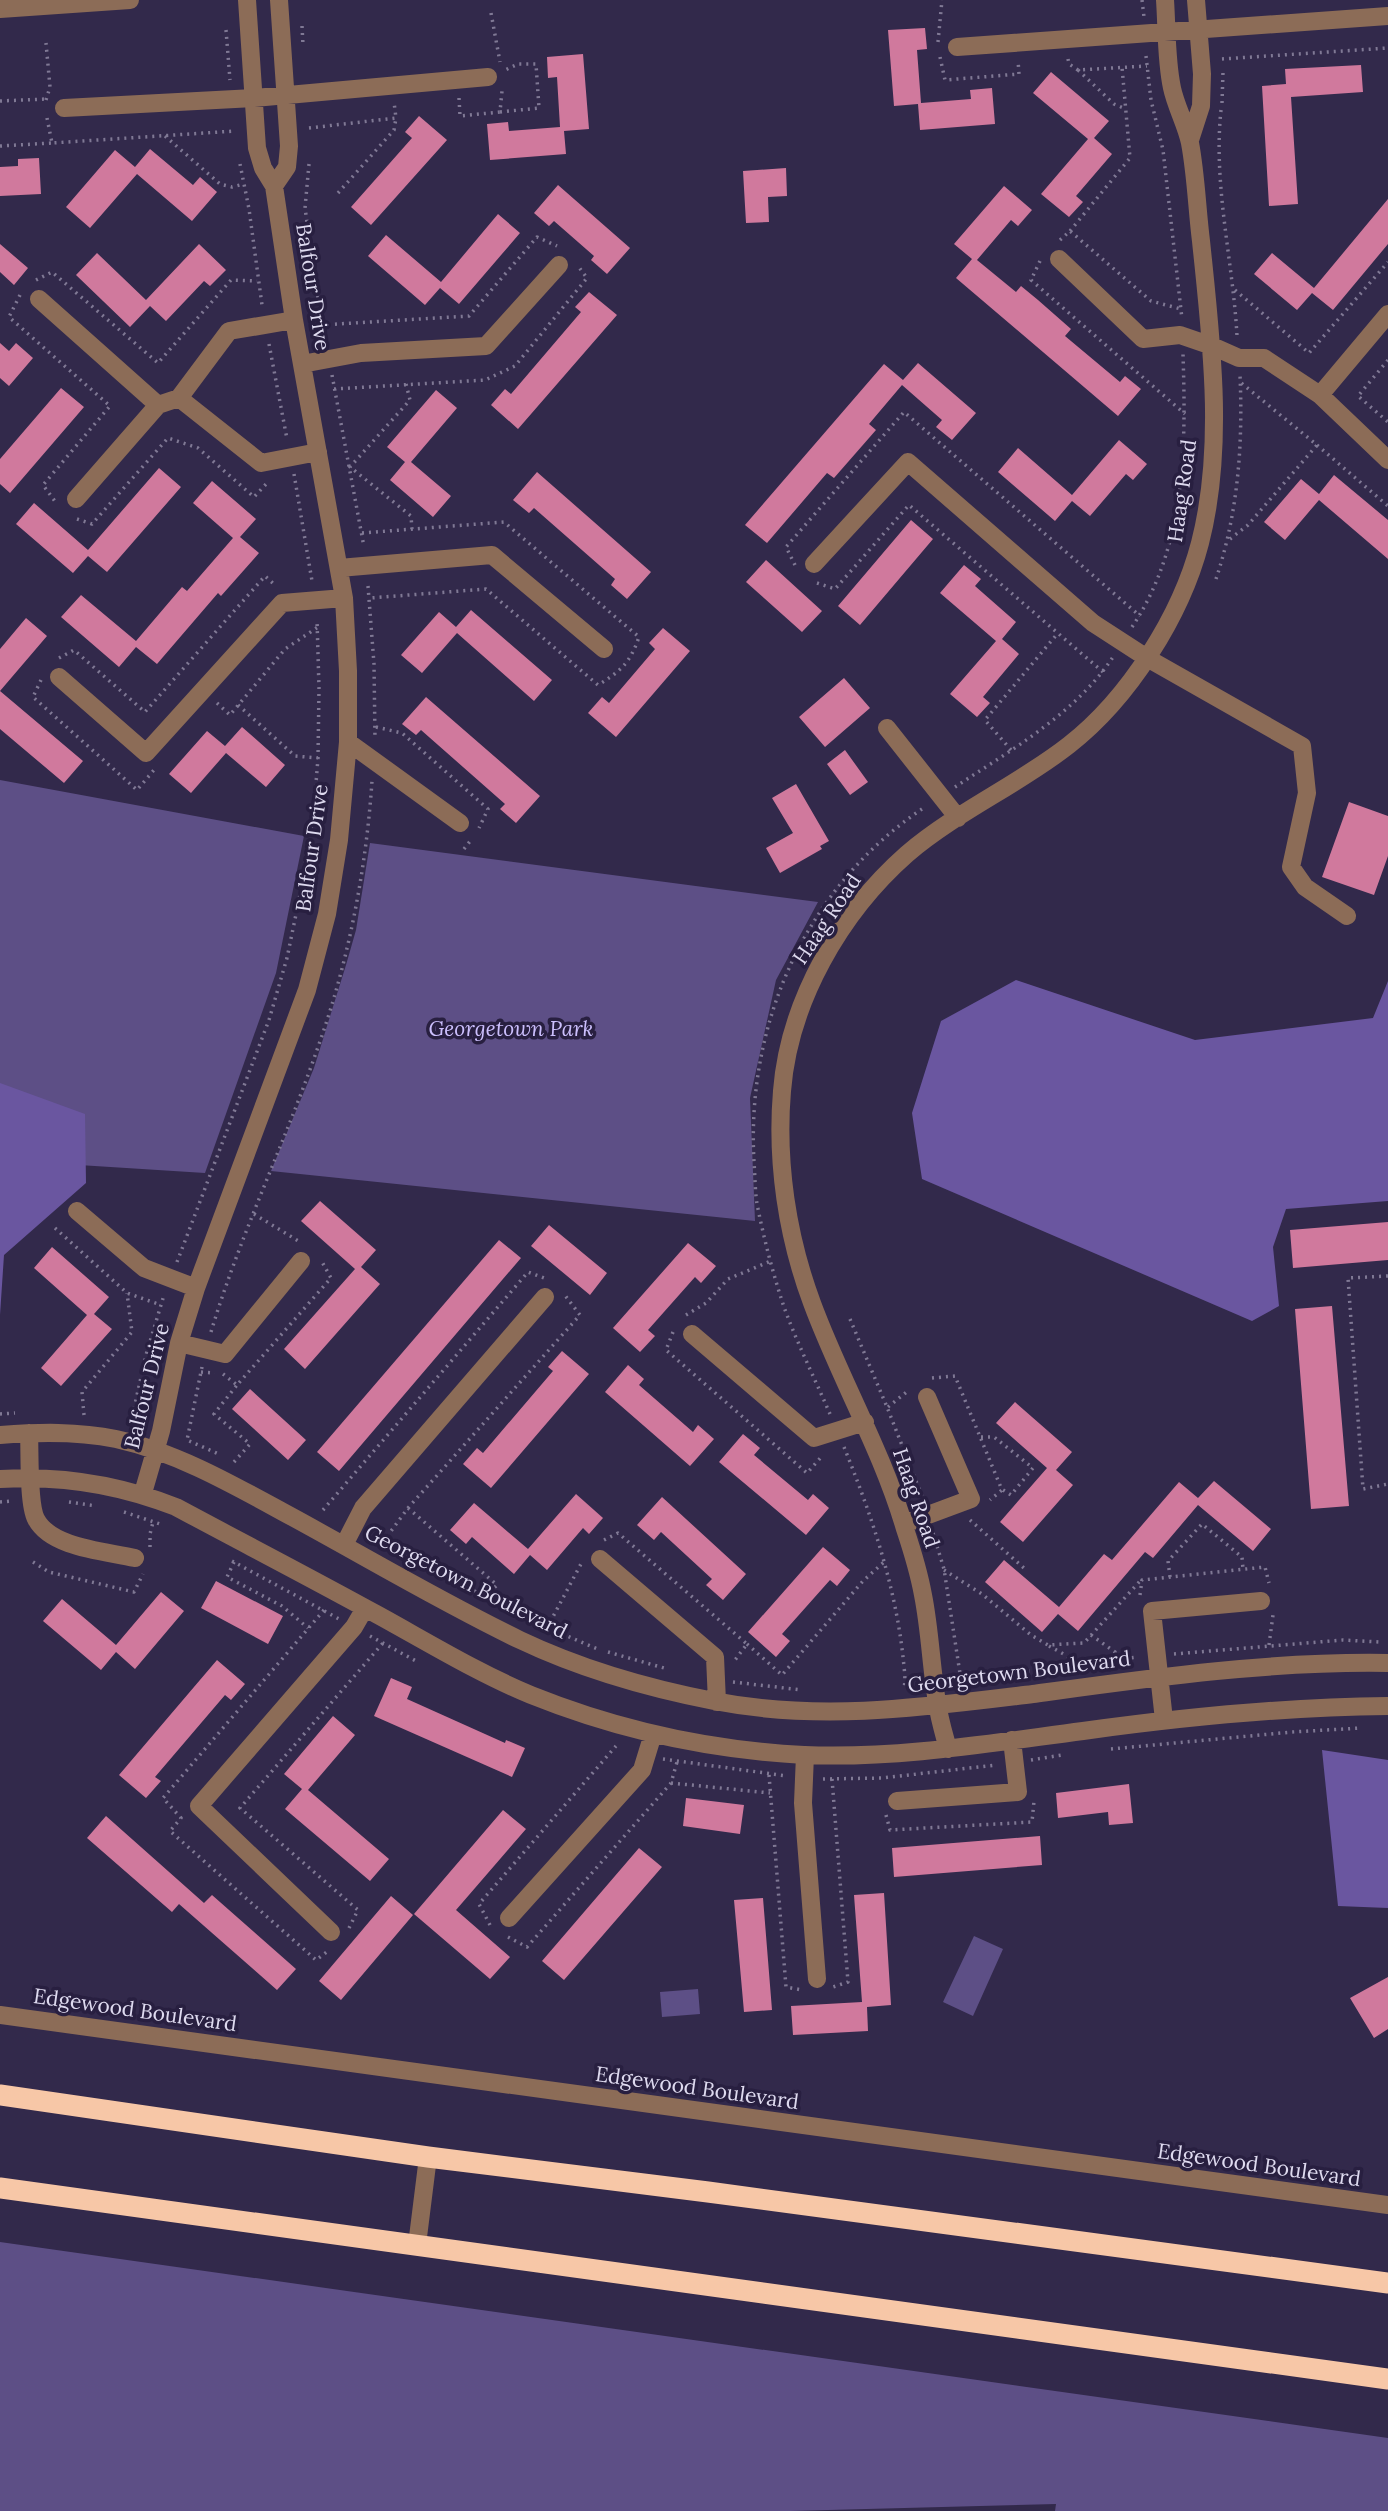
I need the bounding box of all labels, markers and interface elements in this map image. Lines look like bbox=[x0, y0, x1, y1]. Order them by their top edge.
street label: Balfour Drive bbox=[290, 221, 337, 353]
street label: Haag Road bbox=[1161, 438, 1202, 544]
street label: Balfour Drive bbox=[289, 782, 334, 913]
street label: Haag Road bbox=[786, 868, 867, 969]
park label: Georgetown Park bbox=[428, 1015, 594, 1042]
street label: Balfour Drive bbox=[118, 1320, 175, 1452]
street label: Haag Road bbox=[887, 1444, 946, 1551]
street label: Georgetown Boulevard bbox=[360, 1519, 572, 1644]
street label: Georgetown Boulevard bbox=[906, 1644, 1132, 1699]
street label: Edgewood Boulevard bbox=[32, 1982, 239, 2037]
street label: Edgewood Boulevard bbox=[594, 2060, 801, 2115]
street label: Edgewood Boulevard bbox=[1156, 2137, 1363, 2192]

